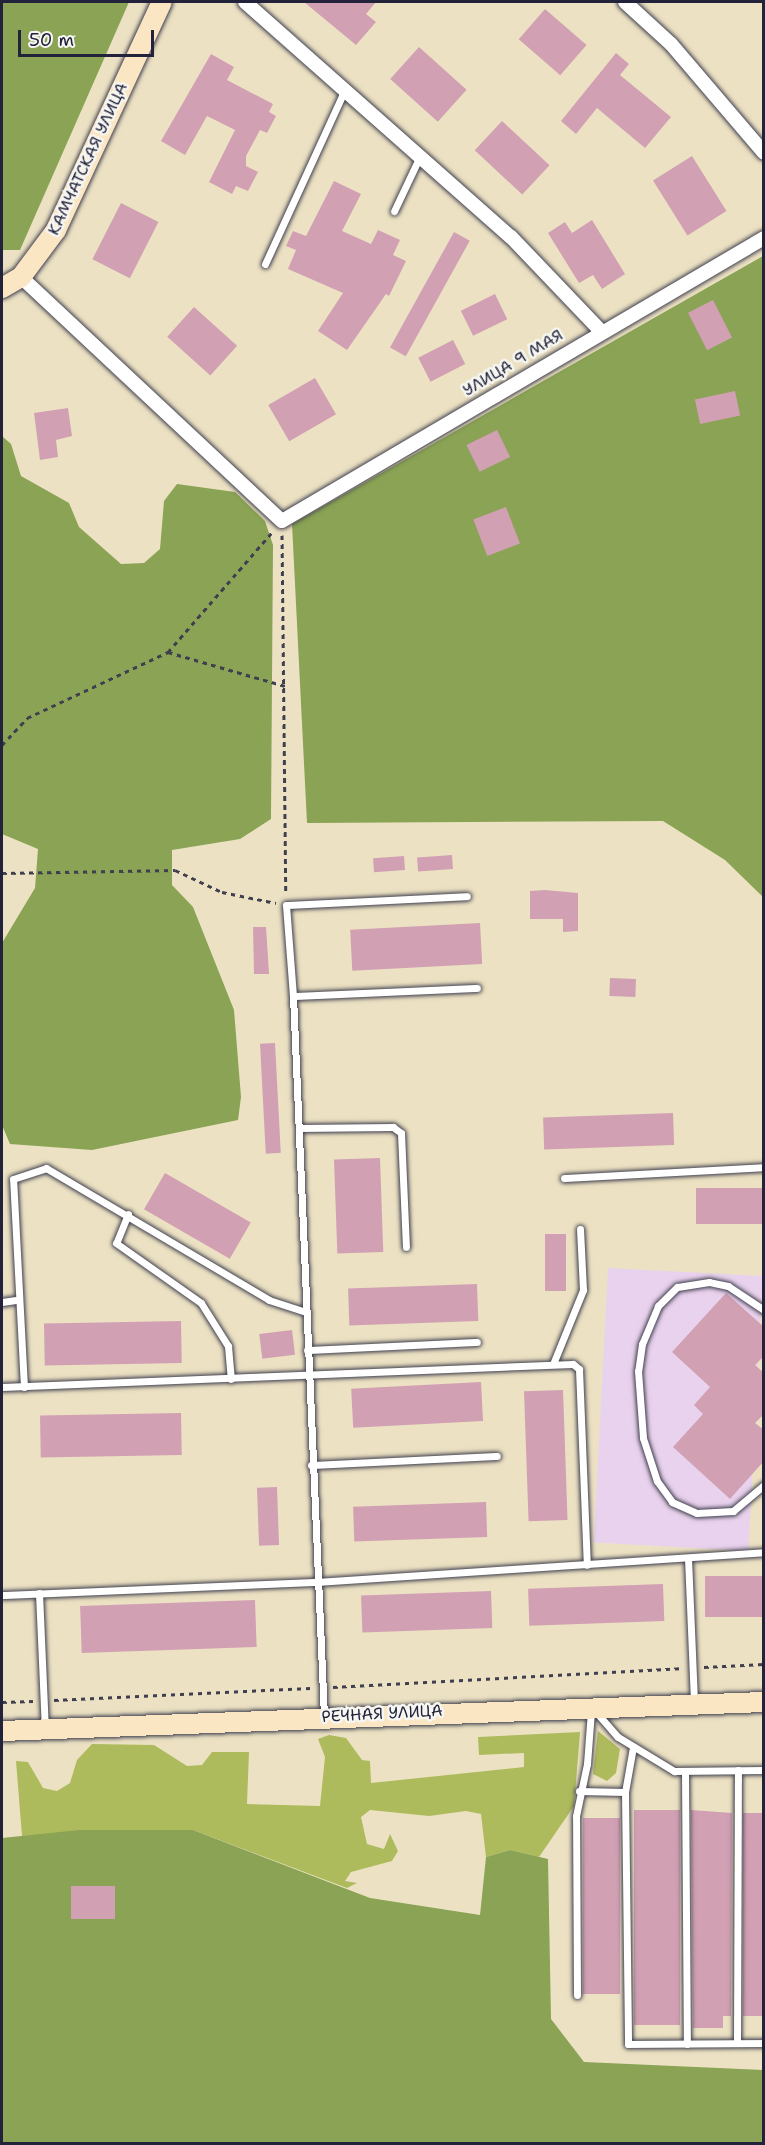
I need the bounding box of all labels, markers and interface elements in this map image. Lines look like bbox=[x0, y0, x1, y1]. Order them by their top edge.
scale bar bbox=[21, 18, 158, 56]
text: 50 m bbox=[29, 28, 74, 52]
street label: КАМЧАТСКАЯ УЛИЦА bbox=[44, 80, 132, 238]
street label: УЛИЦА 9 МАЯ bbox=[459, 326, 567, 400]
street label: РЕЧНАЯ УЛИЦА bbox=[321, 1701, 443, 1727]

